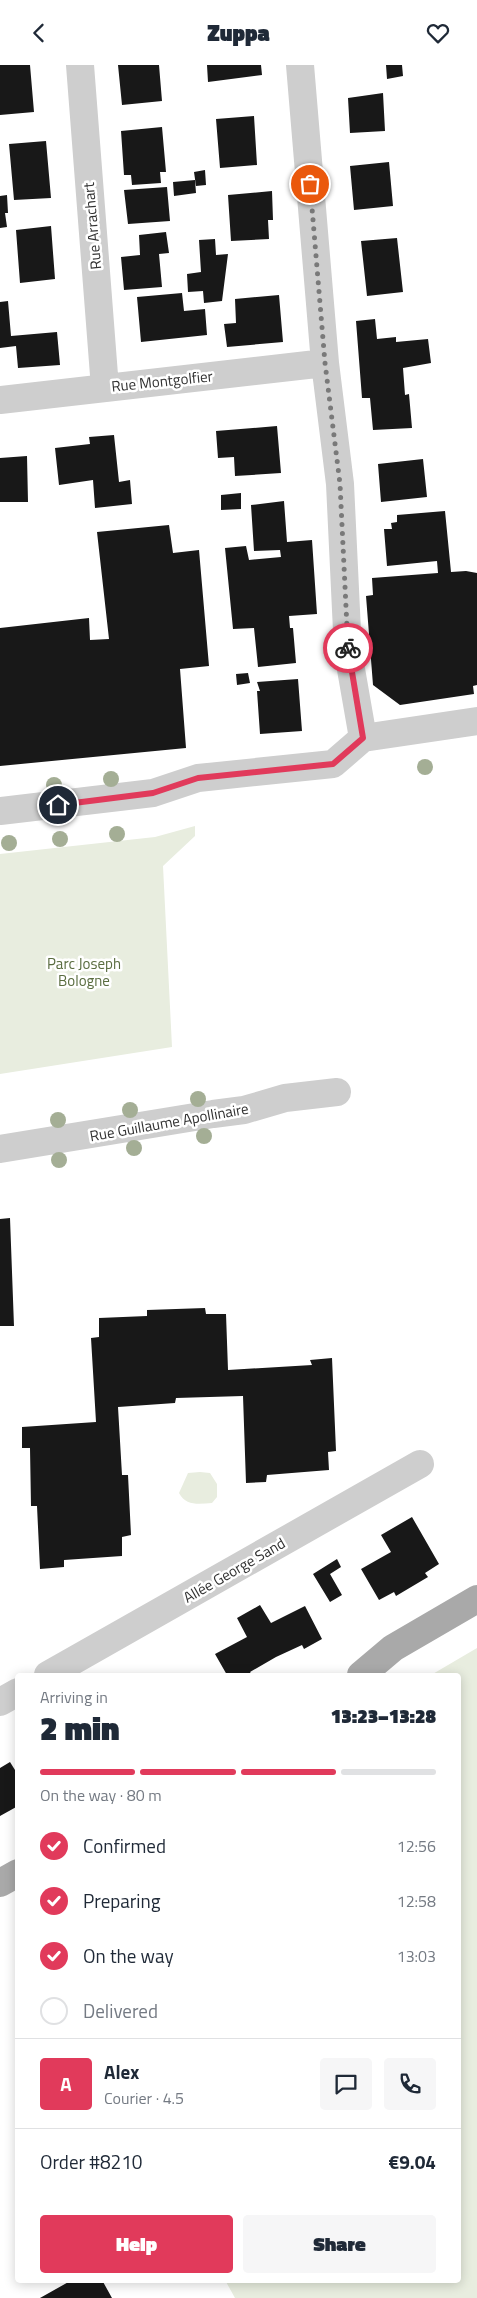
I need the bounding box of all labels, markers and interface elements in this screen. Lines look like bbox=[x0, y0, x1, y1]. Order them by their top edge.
text: Zuppa bbox=[207, 16, 270, 50]
icon: back bbox=[25, 19, 53, 47]
icon: heart bbox=[424, 19, 452, 47]
pin bbox=[289, 163, 331, 205]
icon: bag bbox=[296, 170, 324, 198]
street label: Rue Arrachart bbox=[77, 181, 107, 271]
street label: Rue Montgolfier bbox=[110, 364, 214, 398]
courier bbox=[323, 623, 373, 673]
icon: bike bbox=[334, 634, 362, 662]
pin bbox=[37, 784, 79, 826]
icon: home bbox=[44, 791, 72, 819]
park label: Parc Joseph Bologne bbox=[47, 952, 121, 992]
street label: Rue Guillaume Apollinaire bbox=[88, 1097, 250, 1147]
street label: Allée George Sand bbox=[179, 1531, 289, 1609]
text: Arriving in bbox=[40, 1685, 108, 1709]
text: 13:23–13:28 bbox=[331, 1701, 436, 1730]
text: 2 min bbox=[40, 1704, 120, 1752]
text: On the way · 80 m bbox=[40, 1783, 162, 1807]
text: Confirmed bbox=[83, 1831, 166, 1860]
icon: check bbox=[40, 1832, 68, 1860]
text: 12:56 bbox=[397, 1834, 436, 1858]
text: Preparing bbox=[83, 1886, 160, 1915]
icon: check bbox=[40, 1887, 68, 1915]
text: 12:58 bbox=[397, 1889, 436, 1913]
text: On the way bbox=[83, 1941, 174, 1970]
icon: check bbox=[40, 1942, 68, 1970]
text: 13:03 bbox=[397, 1944, 436, 1968]
text: Delivered bbox=[83, 1996, 158, 2025]
text: Alex bbox=[104, 2057, 139, 2086]
button: chat bbox=[320, 2058, 372, 2110]
button: phone bbox=[384, 2058, 436, 2110]
text: A bbox=[60, 2069, 72, 2098]
text: Courier · 4.5 bbox=[104, 2086, 184, 2110]
text: Order #8210 bbox=[40, 2147, 142, 2176]
text: €9.04 bbox=[389, 2147, 436, 2176]
button: Help bbox=[40, 2215, 233, 2273]
button: Share bbox=[243, 2215, 436, 2273]

